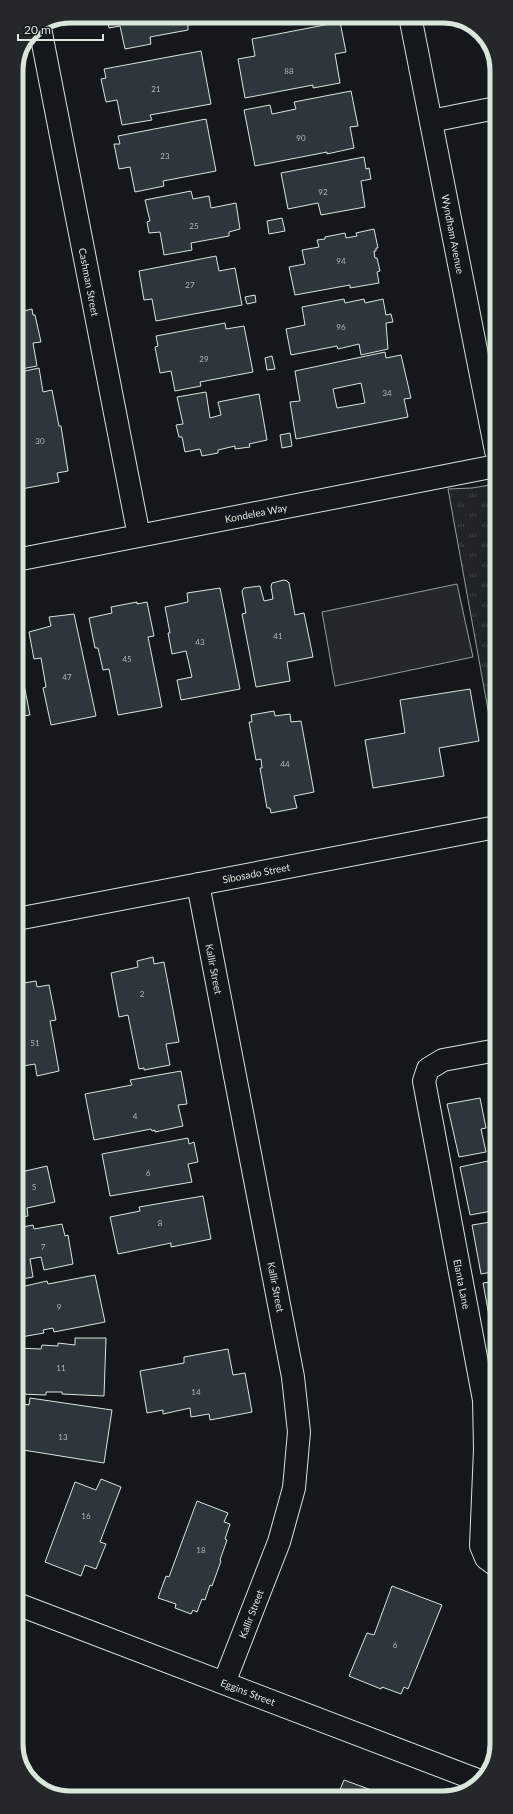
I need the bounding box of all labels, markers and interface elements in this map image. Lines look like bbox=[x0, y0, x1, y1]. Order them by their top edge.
scale bar bbox=[18, 16, 103, 42]
text: 20 m bbox=[24, 22, 51, 37]
house number: 88 bbox=[284, 66, 294, 76]
house number: 21 bbox=[151, 84, 161, 94]
house number: 90 bbox=[296, 133, 306, 143]
house number: 23 bbox=[160, 151, 170, 161]
house number: 92 bbox=[318, 187, 328, 197]
street label: Wyndham Avenue bbox=[439, 193, 467, 275]
house number: 25 bbox=[189, 221, 199, 231]
street label: Cashman Street bbox=[77, 247, 102, 318]
house number: 94 bbox=[336, 256, 346, 266]
house number: 27 bbox=[185, 280, 195, 290]
house number: 96 bbox=[336, 322, 346, 332]
house number: 29 bbox=[199, 354, 209, 364]
house number: 34 bbox=[382, 388, 392, 398]
house number: 30 bbox=[35, 436, 45, 446]
street label: Kondelea Way bbox=[224, 501, 289, 525]
house number: 41 bbox=[273, 631, 283, 641]
house number: 43 bbox=[195, 637, 205, 647]
house number: 45 bbox=[122, 654, 132, 664]
house number: 47 bbox=[62, 672, 72, 682]
house number: 44 bbox=[280, 759, 290, 769]
street label: Sibosado Street bbox=[221, 860, 291, 885]
street label: Kallir Street bbox=[203, 943, 225, 996]
house number: 2 bbox=[140, 989, 145, 999]
house number: 51 bbox=[30, 1038, 40, 1048]
house number: 4 bbox=[133, 1111, 138, 1121]
house number: 6 bbox=[146, 1168, 151, 1178]
house number: 5 bbox=[32, 1182, 37, 1192]
house number: 8 bbox=[158, 1218, 163, 1228]
house number: 7 bbox=[41, 1242, 46, 1252]
street label: Elanta Lane bbox=[451, 1258, 473, 1310]
street label: Kallir Street bbox=[265, 1261, 287, 1314]
house number: 9 bbox=[57, 1302, 62, 1312]
house number: 11 bbox=[56, 1363, 66, 1373]
house number: 14 bbox=[191, 1387, 201, 1397]
house number: 13 bbox=[58, 1432, 68, 1442]
house number: 16 bbox=[81, 1511, 91, 1521]
house number: 18 bbox=[196, 1545, 206, 1555]
street label: Kallir Street bbox=[236, 1588, 266, 1640]
house number: 6 bbox=[393, 1640, 398, 1650]
street label: Eggins Street bbox=[219, 1676, 277, 1708]

